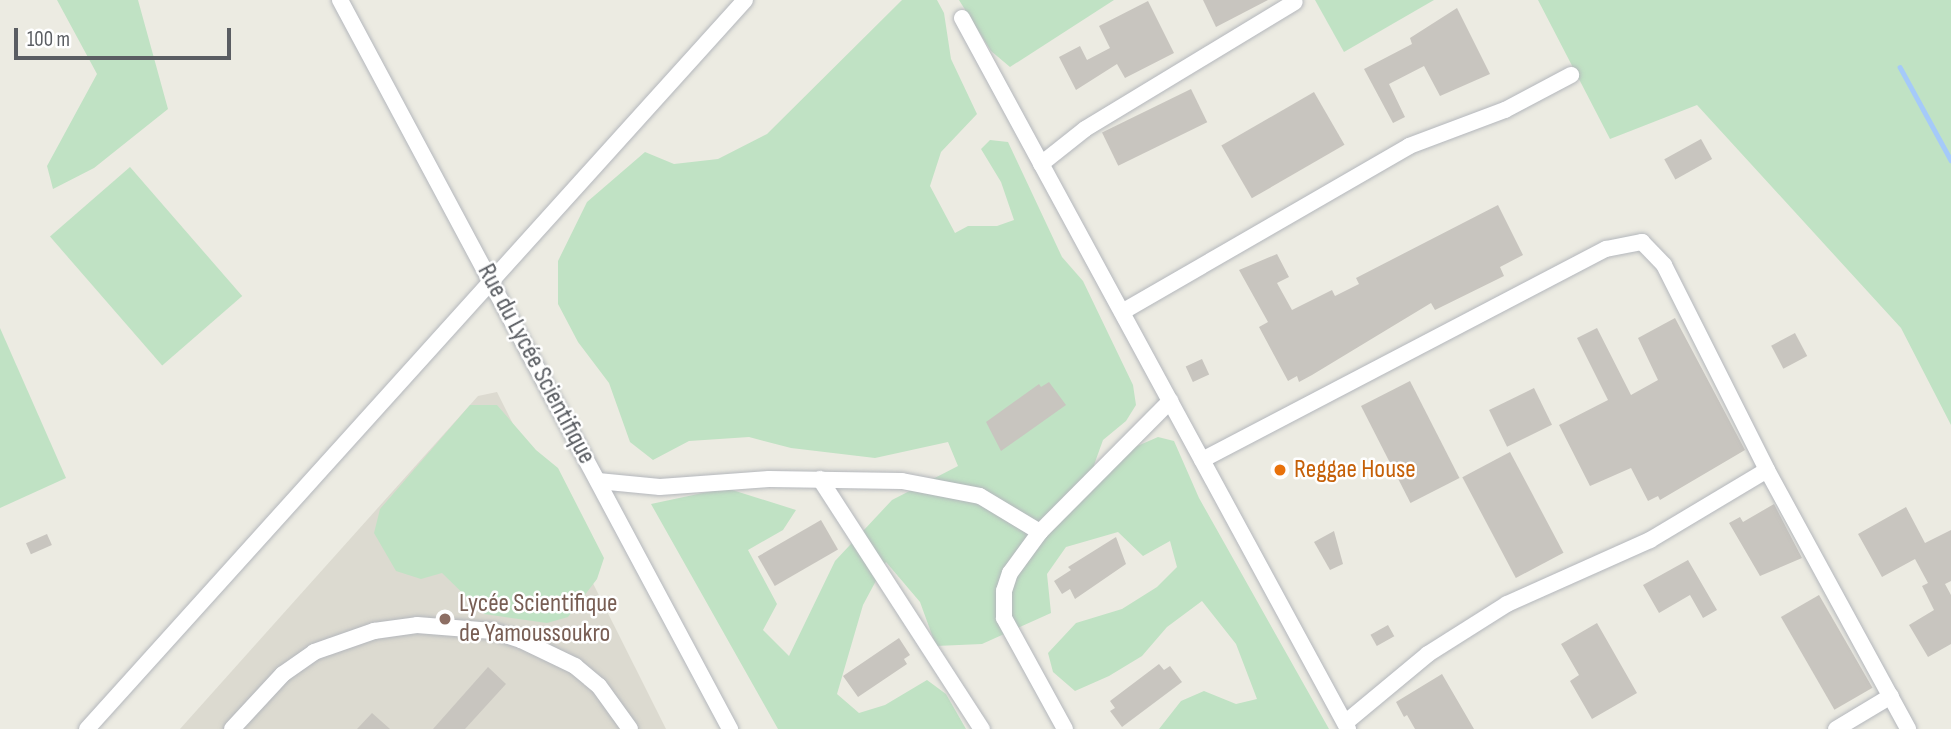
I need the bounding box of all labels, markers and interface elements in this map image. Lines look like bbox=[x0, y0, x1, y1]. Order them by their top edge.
scale bar bbox=[18, 14, 234, 58]
text: 100 m bbox=[27, 27, 70, 52]
street label: Rue du Lycée Scientifique bbox=[470, 259, 602, 469]
place label: Reggae House bbox=[1294, 454, 1416, 486]
marker: Reggae House bbox=[1272, 462, 1288, 478]
place label: Lycée Scientifique de Yamoussoukro bbox=[459, 588, 618, 650]
marker: Lycée Scientifique de Yamoussoukro bbox=[437, 611, 453, 627]

